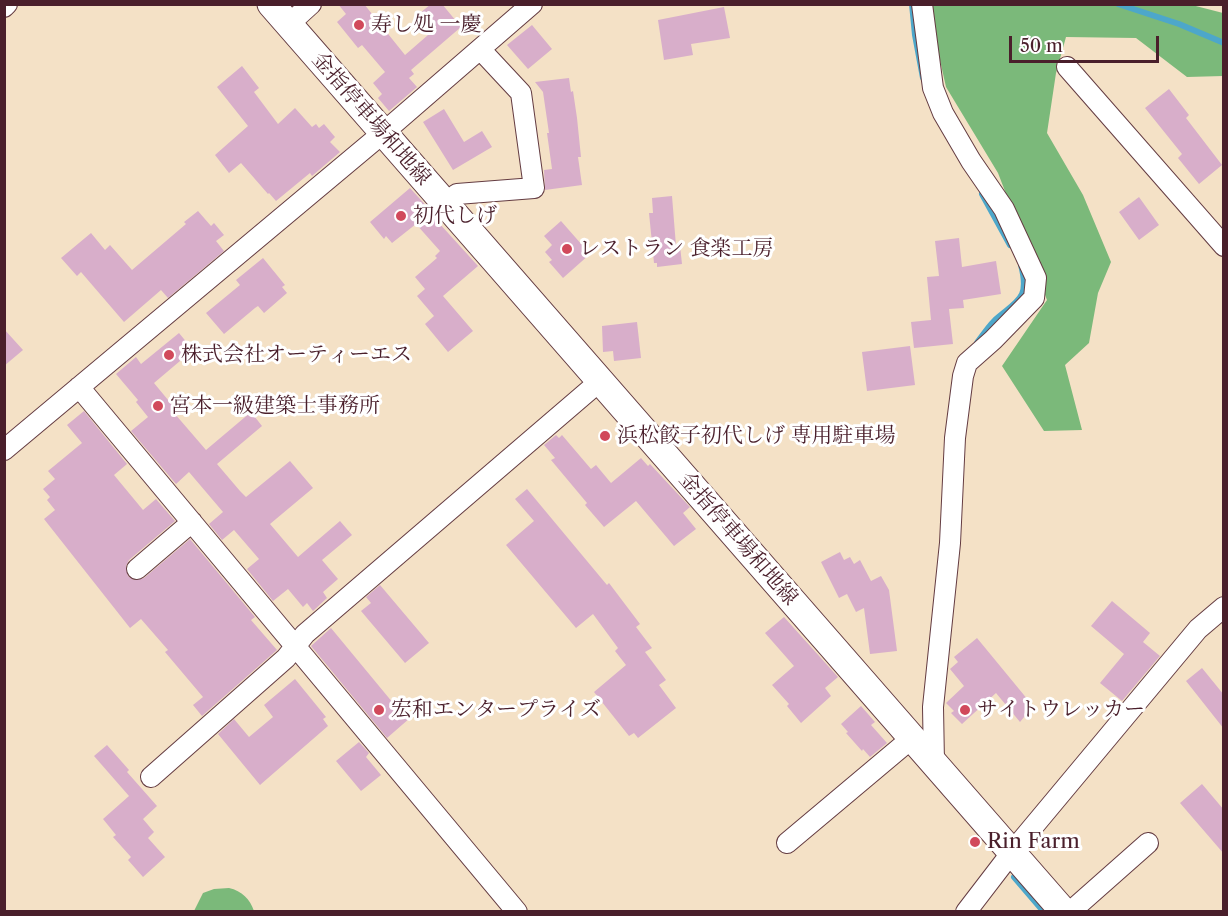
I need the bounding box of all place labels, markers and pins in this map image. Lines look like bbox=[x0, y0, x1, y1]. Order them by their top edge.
place label: 寿し処 一慶 bbox=[371, 12, 482, 38]
marker: 寿し処 一慶 bbox=[352, 18, 366, 32]
place label: 初代しげ bbox=[413, 203, 497, 229]
marker: 初代しげ bbox=[394, 209, 408, 223]
place label: レストラン 食楽工房 bbox=[579, 236, 774, 262]
marker: レストラン 食楽工房 bbox=[560, 242, 574, 256]
place label: 株式会社オーティーエス bbox=[181, 342, 412, 368]
marker: 株式会社オーティーエス bbox=[162, 348, 176, 362]
place label: 宮本一級建築士事務所 bbox=[170, 393, 380, 419]
marker: 宮本一級建築士事務所 bbox=[151, 399, 165, 413]
place label: 浜松餃子初代しげ 専用駐車場 bbox=[617, 423, 896, 449]
marker: 浜松餃子初代しげ 専用駐車場 bbox=[598, 429, 612, 443]
place label: 宏和エンタープライズ bbox=[391, 697, 601, 723]
place label: サイトウレッカー bbox=[977, 697, 1145, 723]
marker: 宏和エンタープライズ bbox=[372, 703, 386, 717]
marker: サイトウレッカー bbox=[958, 703, 972, 717]
place label: Rin Farm bbox=[987, 829, 1080, 855]
marker: Rin Farm bbox=[968, 835, 982, 849]

